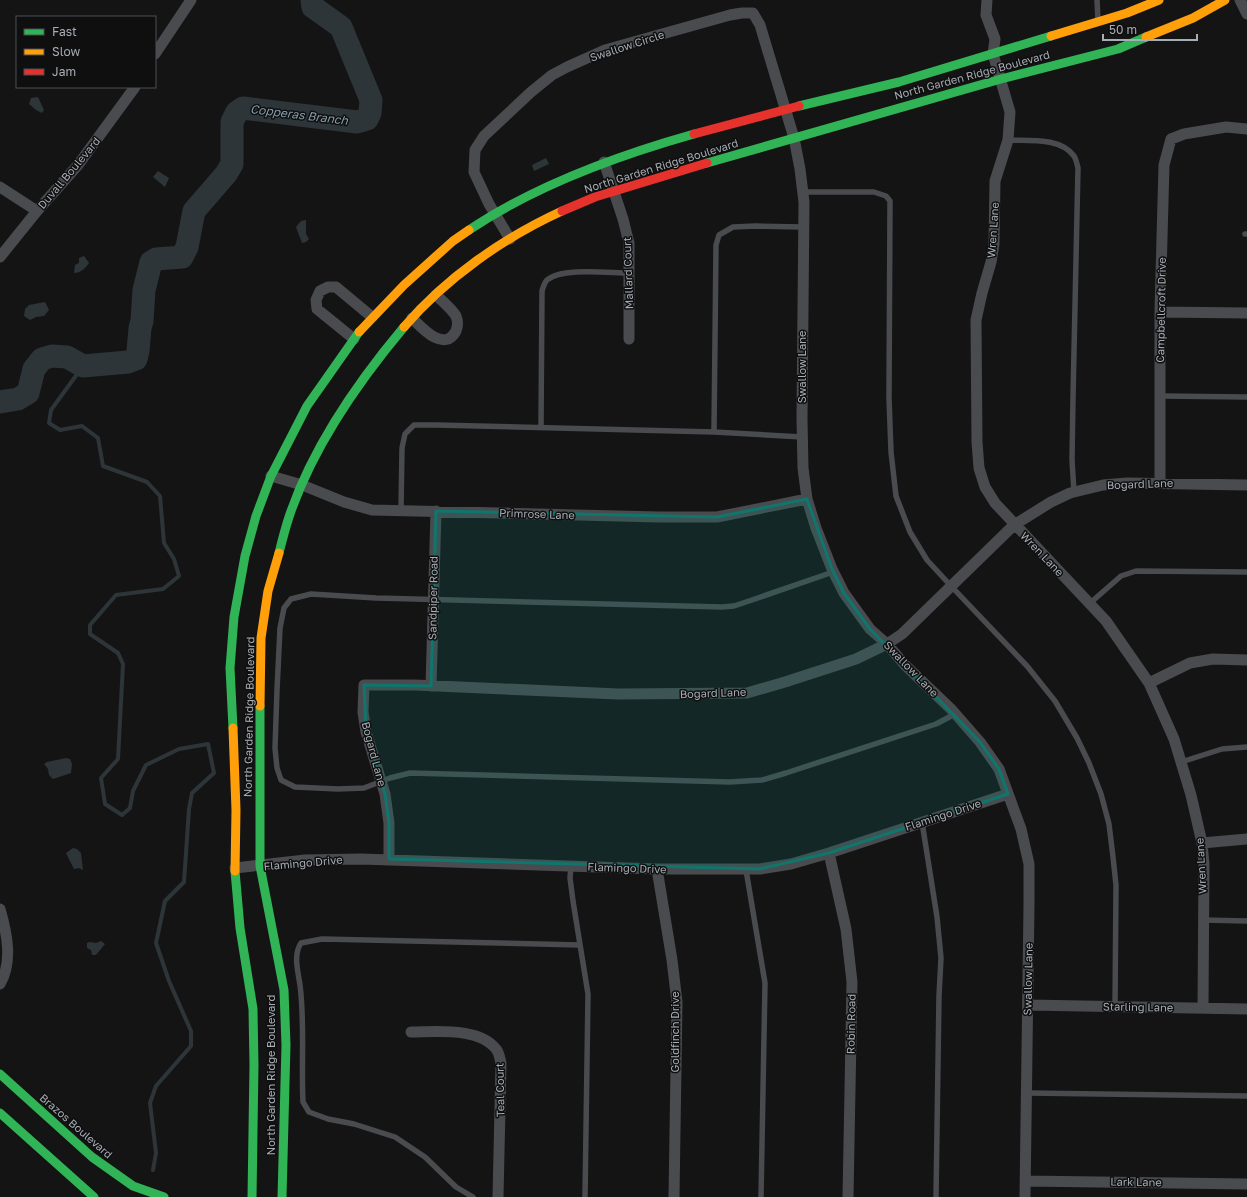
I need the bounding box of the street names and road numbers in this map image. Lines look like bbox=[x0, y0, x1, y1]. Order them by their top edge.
street label: Swallow Circle bbox=[588, 27, 666, 64]
street label: North Garden Ridge Boulevard bbox=[893, 47, 1051, 102]
street label: Duvall Boulevard bbox=[35, 134, 102, 211]
street label: North Garden Ridge Boulevard bbox=[582, 136, 739, 195]
street label: Wren Lane bbox=[984, 202, 1001, 258]
street label: Mallard Court bbox=[620, 237, 635, 309]
street label: Campbellcroft Drive bbox=[1153, 257, 1168, 363]
street label: Swallow Lane bbox=[795, 331, 808, 403]
street label: Bogard Lane bbox=[1107, 476, 1173, 491]
street label: Primrose Lane bbox=[499, 506, 575, 521]
street label: Wren Lane bbox=[1018, 529, 1067, 578]
street label: Sandpiper Road bbox=[425, 556, 440, 640]
street label: North Garden Ridge Boulevard bbox=[241, 637, 256, 797]
street label: Swallow Lane bbox=[881, 638, 941, 699]
street label: Bogard Lane bbox=[680, 685, 746, 700]
street label: Bogard Lane bbox=[360, 720, 389, 788]
street label: Flamingo Drive bbox=[903, 796, 982, 833]
street label: Wren Lane bbox=[1193, 838, 1208, 894]
street label: Flamingo Drive bbox=[263, 853, 343, 872]
street label: Flamingo Drive bbox=[587, 860, 667, 875]
street label: Swallow Lane bbox=[1020, 943, 1035, 1015]
street label: Goldfinch Drive bbox=[668, 991, 681, 1073]
street label: Robin Road bbox=[843, 994, 858, 1054]
street label: North Garden Ridge Boulevard bbox=[264, 995, 277, 1155]
street label: Starling Lane bbox=[1103, 999, 1173, 1014]
street label: Teal Court bbox=[493, 1063, 506, 1117]
street label: Brazos Boulevard bbox=[37, 1091, 115, 1161]
street label: Lark Lane bbox=[1110, 1175, 1162, 1188]

